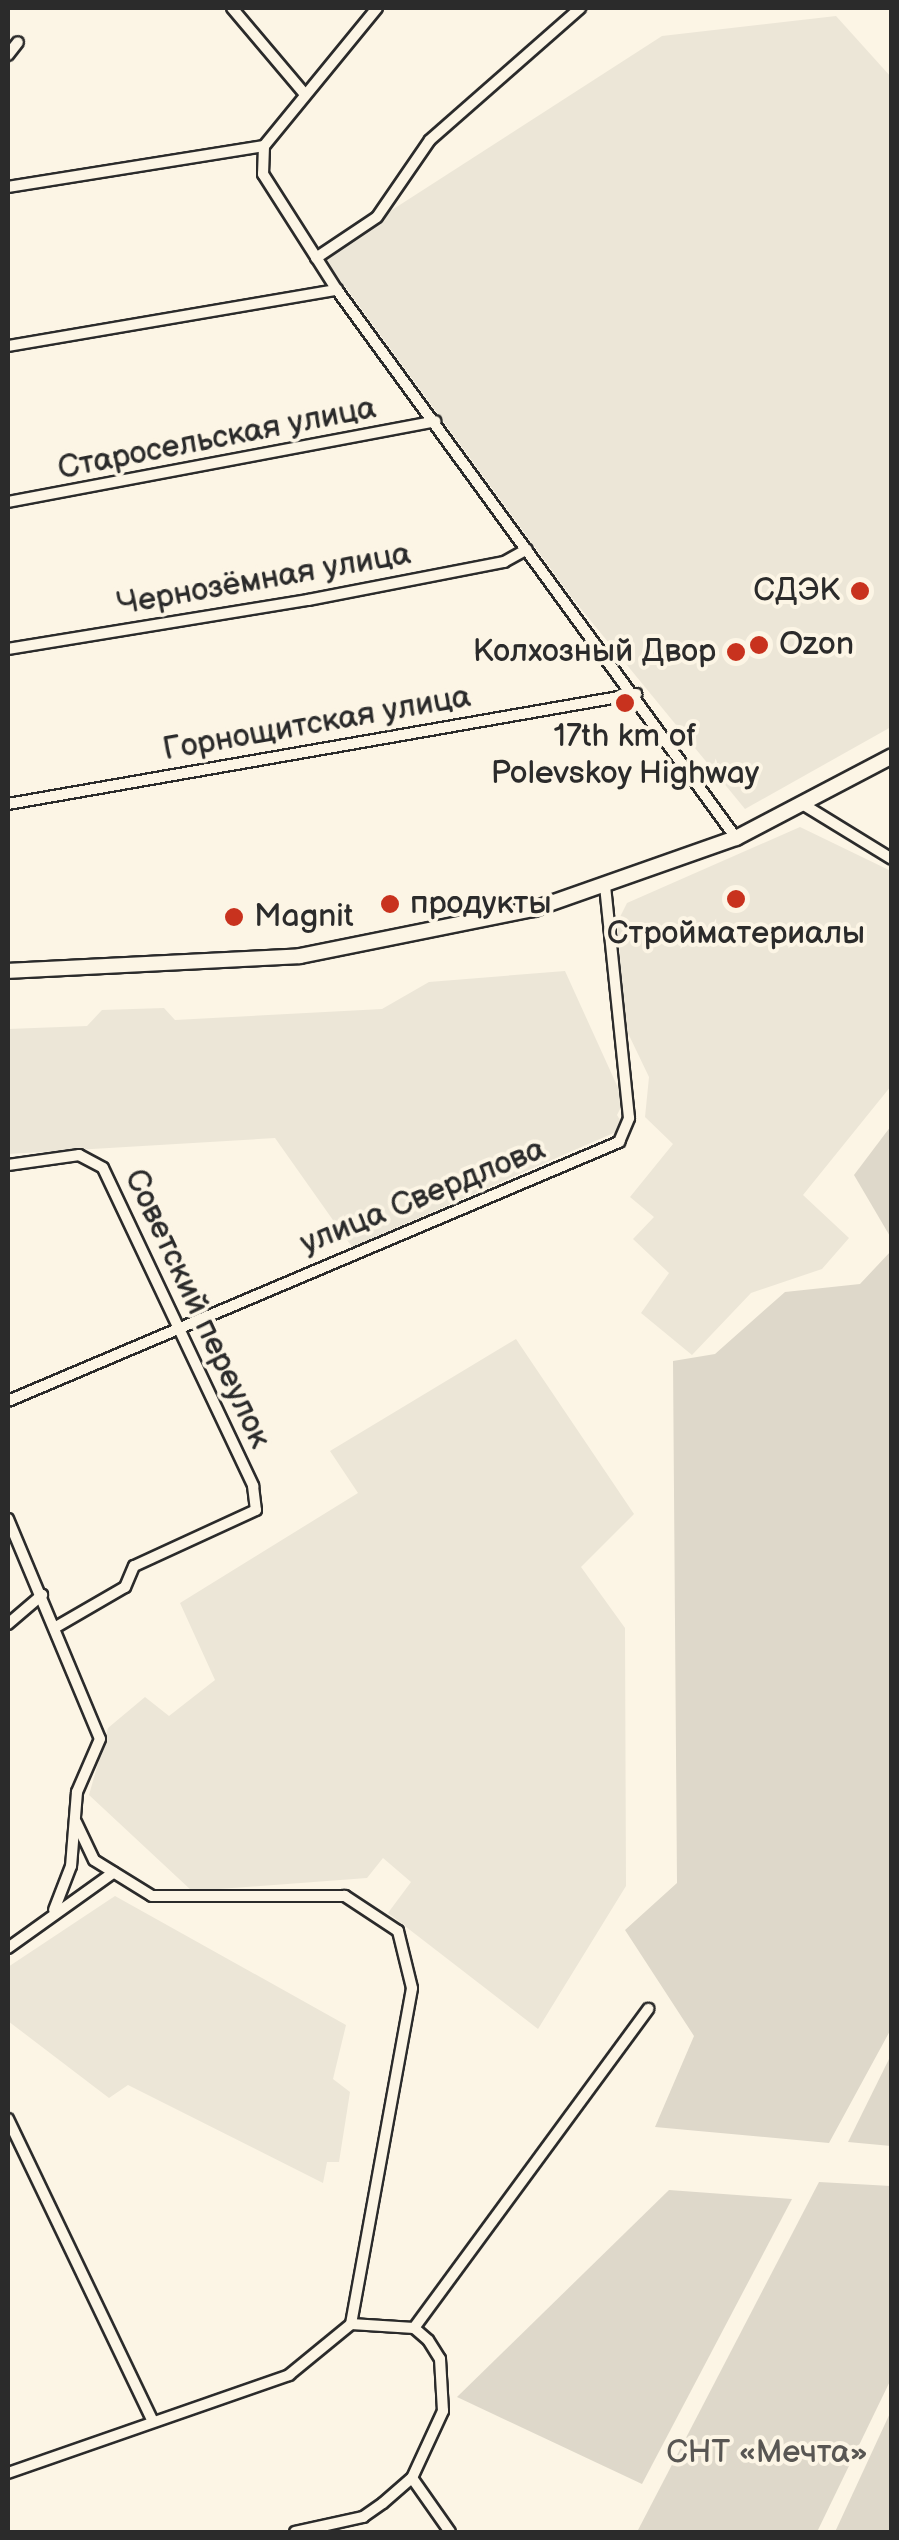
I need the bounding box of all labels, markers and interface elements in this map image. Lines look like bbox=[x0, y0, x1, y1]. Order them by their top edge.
street label: Старосельская улица bbox=[55, 389, 379, 489]
street label: Чернозёмная улица bbox=[114, 535, 414, 625]
place label: СДЭК bbox=[753, 572, 840, 610]
marker: СДЭК bbox=[849, 580, 871, 602]
place label: Ozon bbox=[779, 626, 854, 664]
place label: Колхозный Двор bbox=[473, 633, 716, 671]
marker: Ozon bbox=[748, 634, 770, 656]
marker: Колхозный Двор bbox=[725, 641, 747, 663]
street label: Горнощитская улица bbox=[160, 678, 474, 770]
marker: 17th km of Polevskoy Highway bbox=[614, 692, 636, 714]
place label: 17th km of Polevskoy Highway bbox=[490, 719, 760, 794]
place label: продукты bbox=[410, 885, 552, 923]
marker: Стройматериалы bbox=[725, 888, 747, 910]
marker: продукты bbox=[379, 893, 401, 915]
place label: Magnit bbox=[254, 898, 354, 936]
marker: Magnit bbox=[223, 906, 245, 928]
place label: Стройматериалы bbox=[607, 915, 865, 953]
street label: улица Свердлова bbox=[295, 1130, 551, 1264]
street label: Советский переулок bbox=[115, 1163, 279, 1455]
park label: СНТ «Мечта» bbox=[666, 2434, 868, 2472]

